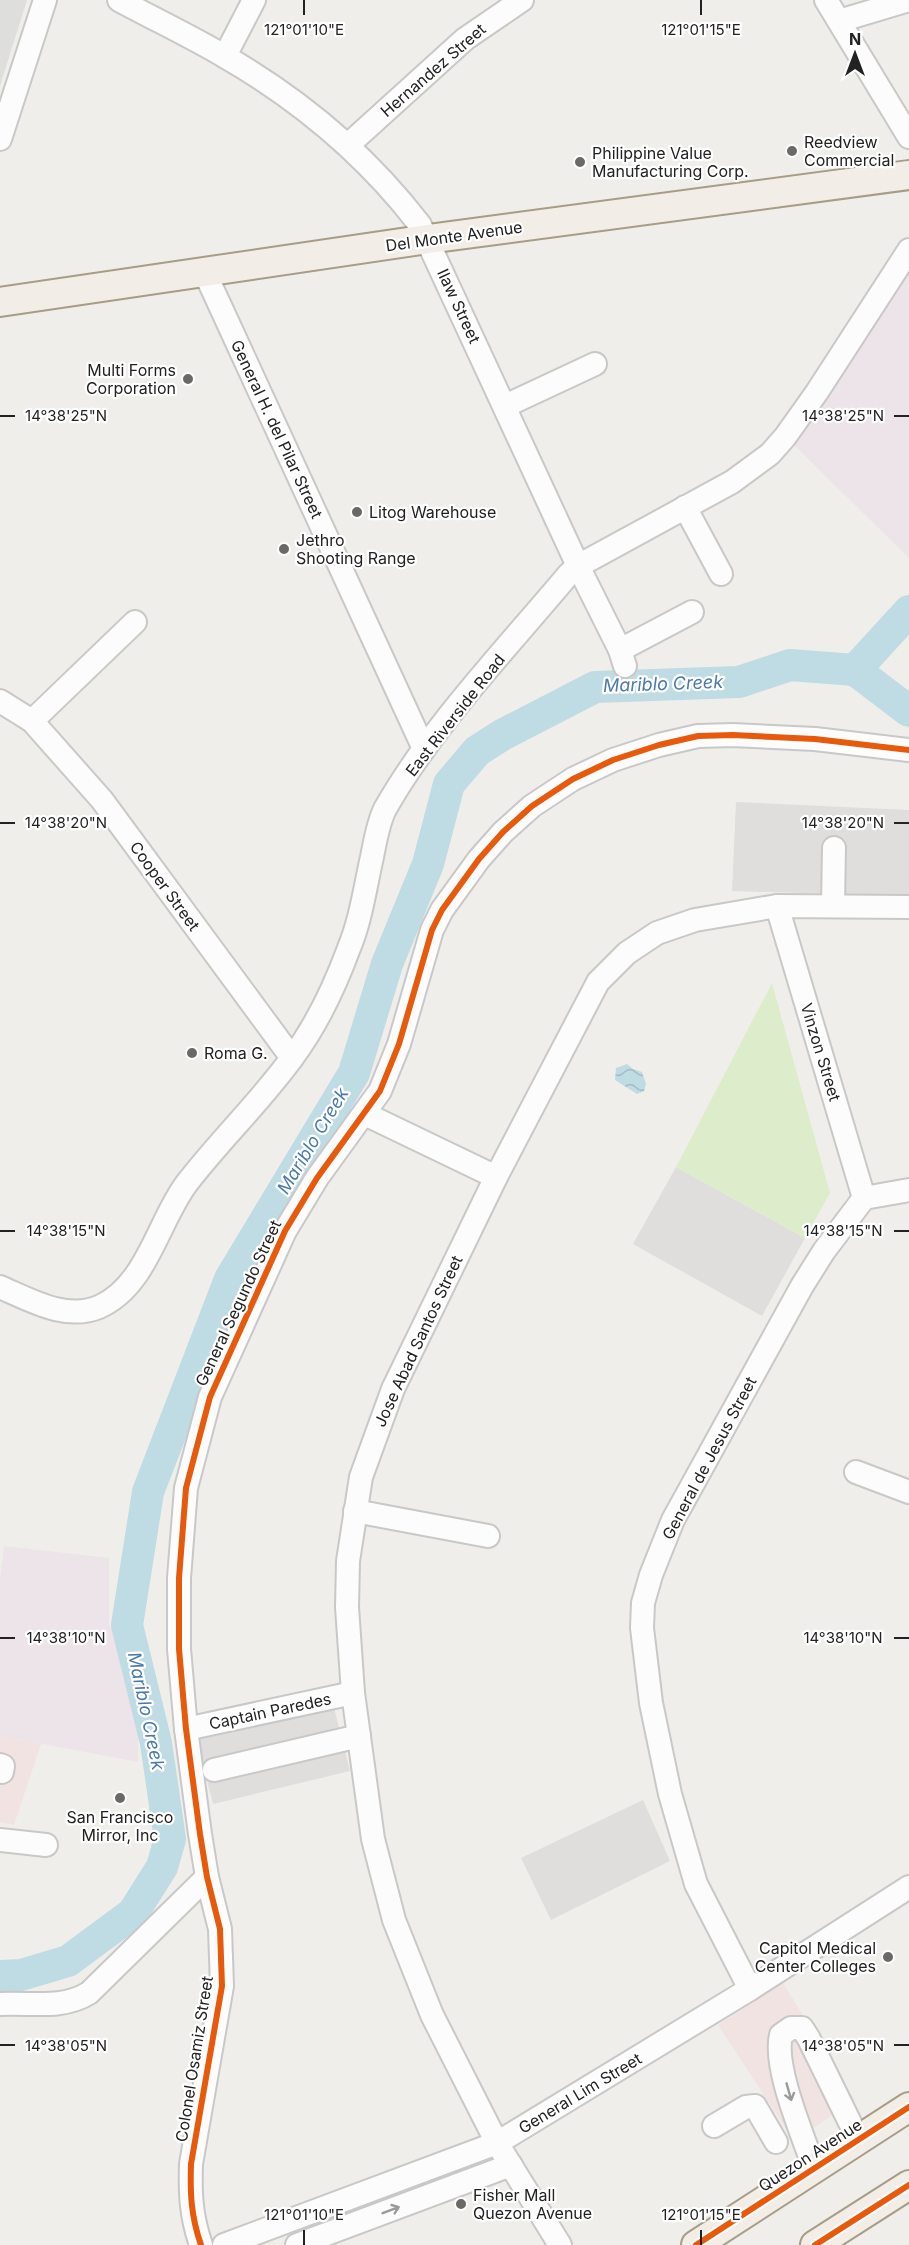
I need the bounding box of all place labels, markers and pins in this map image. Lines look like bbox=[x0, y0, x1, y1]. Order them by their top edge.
place label: Reedview Commercial bbox=[804, 132, 894, 170]
place label: Philippine Value Manufacturing Corp. bbox=[592, 143, 749, 181]
marker: Reedview Commercial bbox=[785, 144, 799, 158]
marker: Philippine Value Manufacturing Corp. bbox=[573, 155, 587, 169]
place label: Multi Forms Corporation bbox=[86, 360, 176, 398]
marker: Multi Forms Corporation bbox=[181, 372, 195, 386]
place label: Litog Warehouse bbox=[369, 502, 496, 522]
marker: Litog Warehouse bbox=[350, 505, 364, 519]
place label: Jethro Shooting Range bbox=[296, 530, 416, 568]
marker: Jethro Shooting Range bbox=[277, 542, 291, 556]
place label: Roma G. bbox=[204, 1043, 268, 1063]
marker: Roma G. bbox=[185, 1046, 199, 1060]
marker: San Francisco Mirror, Inc bbox=[113, 1791, 127, 1805]
place label: San Francisco Mirror, Inc bbox=[67, 1807, 173, 1845]
place label: Capitol Medical Center Colleges bbox=[755, 1938, 876, 1976]
marker: Capitol Medical Center Colleges bbox=[881, 1950, 895, 1964]
place label: Fisher Mall Quezon Avenue bbox=[473, 2185, 592, 2223]
marker: Fisher Mall Quezon Avenue bbox=[454, 2197, 468, 2211]

